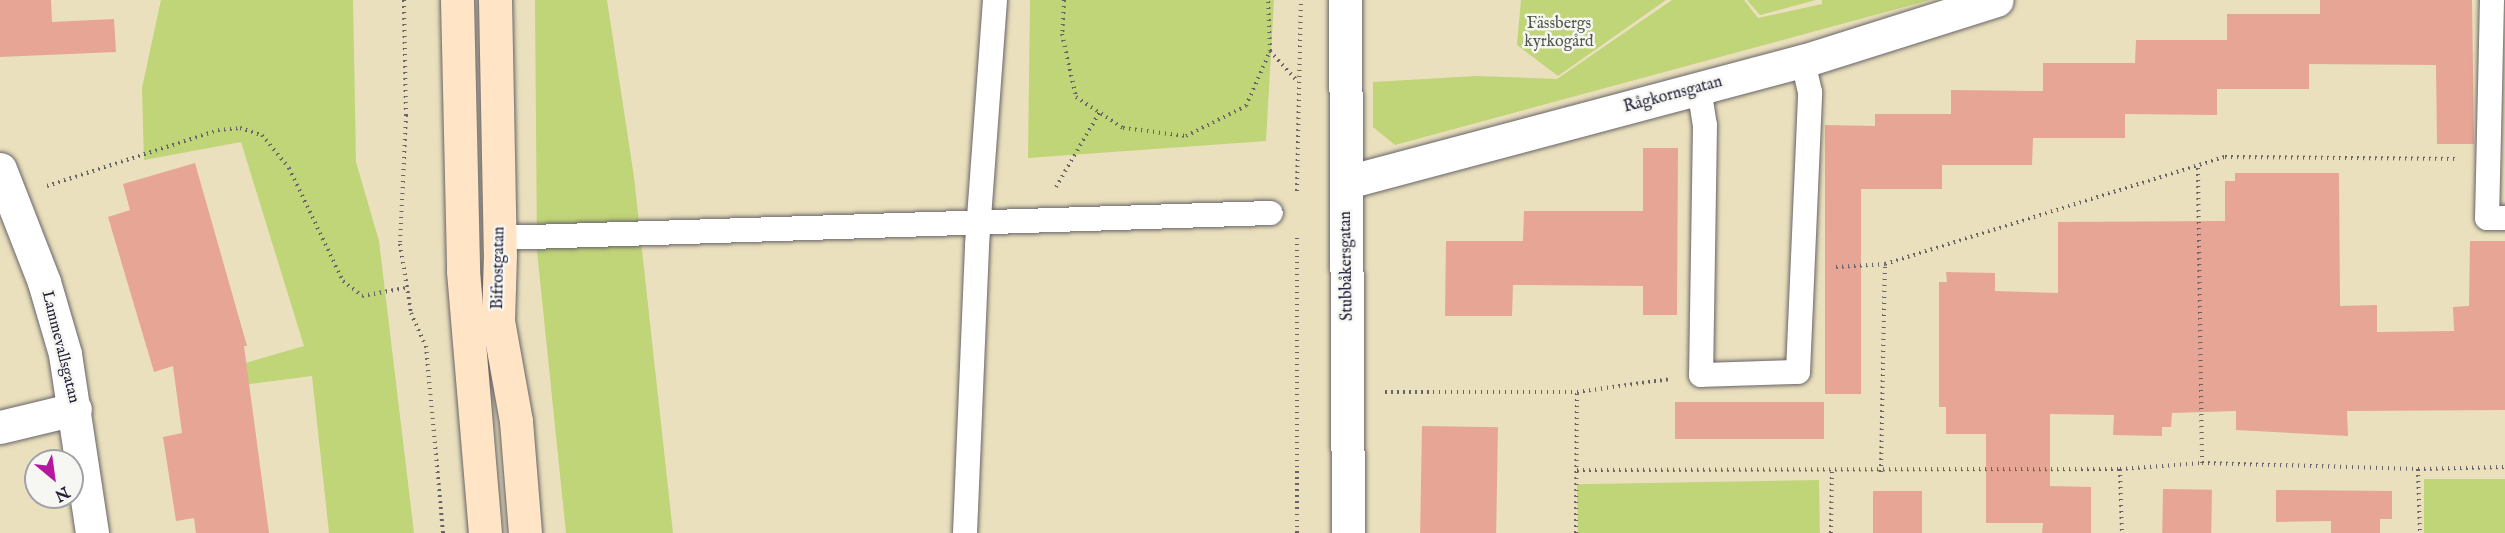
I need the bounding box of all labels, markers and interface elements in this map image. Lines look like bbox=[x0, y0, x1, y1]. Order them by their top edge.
park label: Fässbergs kyrkogård bbox=[1524, 14, 1594, 52]
street label: Rågkornsgatan bbox=[1622, 73, 1724, 117]
street label: Stubbåkersgatan bbox=[1336, 211, 1358, 321]
street label: Bifrostgatan bbox=[489, 226, 509, 310]
street label: Lammevallsgatan bbox=[37, 289, 83, 405]
north arrow bbox=[24, 449, 84, 509]
text: N bbox=[51, 481, 73, 505]

